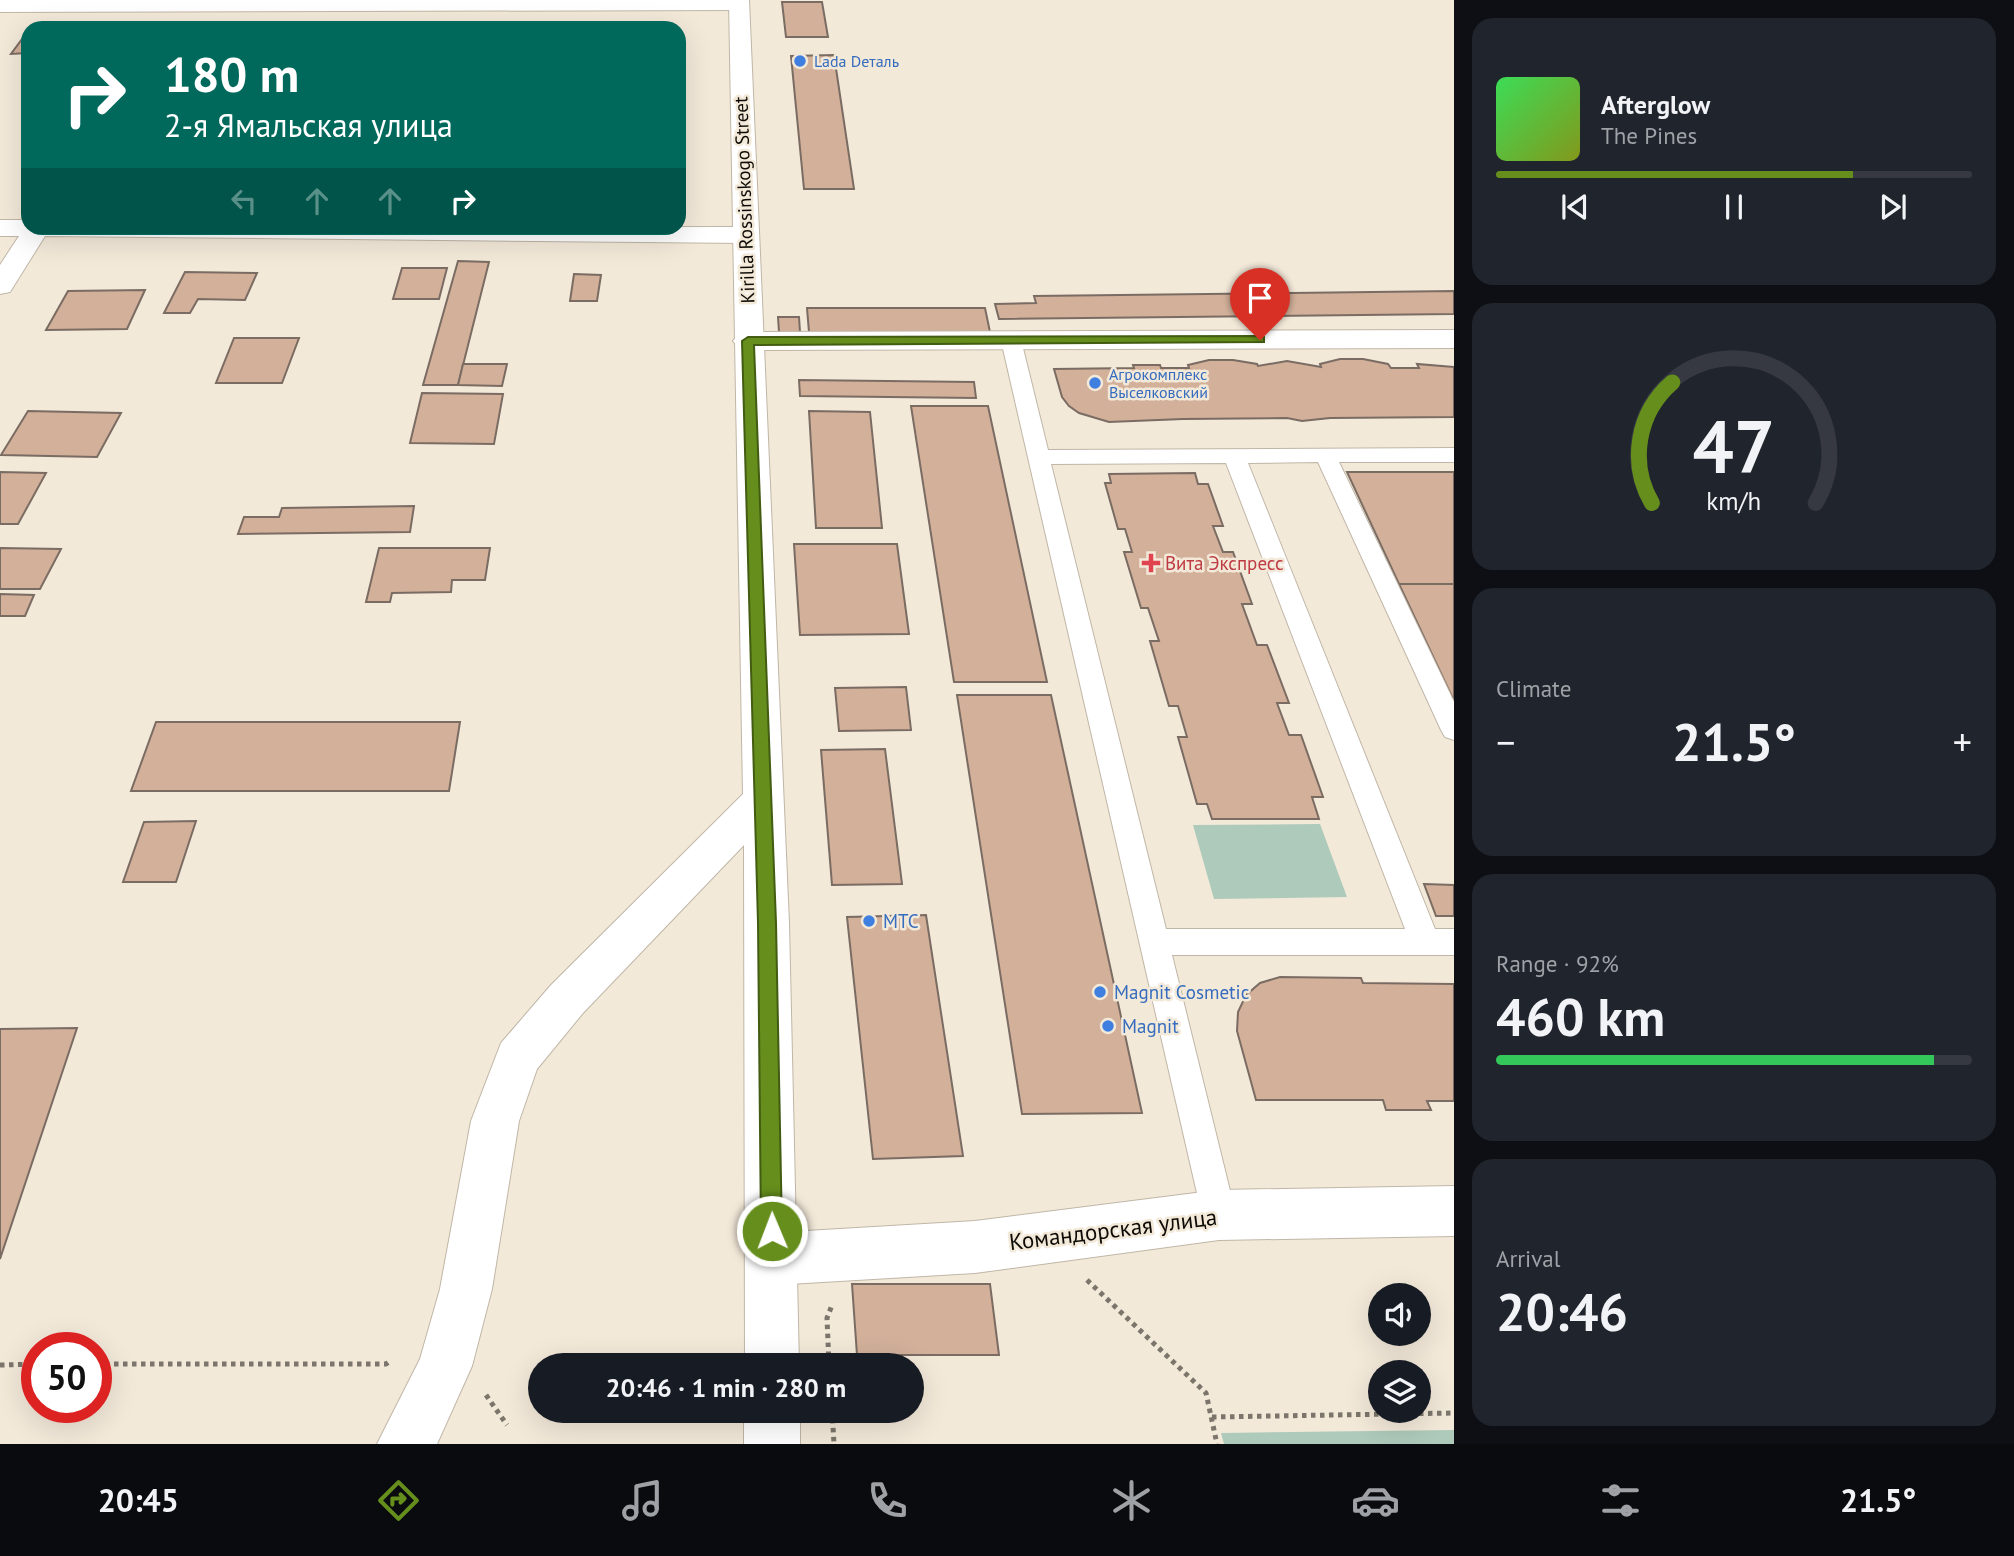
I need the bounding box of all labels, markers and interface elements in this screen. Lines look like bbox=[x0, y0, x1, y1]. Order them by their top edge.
text: 180 m bbox=[164, 42, 299, 106]
icon: right bbox=[49, 49, 140, 140]
place label: Lada Dеталь bbox=[814, 51, 899, 71]
marker: Lada Dеталь bbox=[792, 53, 808, 69]
text: Afterglow bbox=[1601, 88, 1710, 121]
street label: Kirilla Rossinskogo Street bbox=[728, 96, 760, 304]
text: 2-я Ямальская улица bbox=[164, 104, 453, 146]
text: The Pines bbox=[1601, 121, 1697, 150]
icon: left bbox=[225, 182, 263, 220]
icon: ahead bbox=[298, 182, 336, 220]
icon: ahead bbox=[371, 182, 409, 220]
icon: right bbox=[444, 182, 482, 220]
icon: previous bbox=[1556, 188, 1594, 226]
icon: pause bbox=[1715, 188, 1753, 226]
icon: next bbox=[1874, 188, 1912, 226]
pin bbox=[1230, 268, 1290, 340]
icon: arrive bbox=[1241, 279, 1279, 317]
place label: Агрокомплекс Выселковский bbox=[1109, 364, 1208, 402]
marker: Агрокомплекс Выселковский bbox=[1087, 375, 1103, 391]
text: 47 bbox=[1693, 399, 1775, 493]
text: km/h bbox=[1707, 485, 1761, 517]
place label: Вита Экспресс bbox=[1165, 551, 1284, 575]
marker: Вита Экспресс bbox=[1143, 555, 1159, 571]
text: Climate bbox=[1496, 674, 1571, 703]
text: 21.5° bbox=[1672, 708, 1796, 775]
text: − bbox=[1496, 717, 1515, 766]
text: + bbox=[1953, 717, 1972, 766]
place label: МТС bbox=[883, 909, 919, 933]
marker: МТС bbox=[861, 913, 877, 929]
text: Range · 92% bbox=[1496, 949, 1619, 978]
place label: Magnit Cosmetic bbox=[1114, 980, 1249, 1004]
text: 460 km bbox=[1496, 983, 1665, 1050]
marker: Magnit Cosmetic bbox=[1092, 984, 1108, 1000]
place label: Magnit bbox=[1122, 1014, 1179, 1038]
marker: Magnit bbox=[1100, 1018, 1116, 1034]
position arrow bbox=[735, 1194, 809, 1268]
street label: Командорская улица bbox=[1007, 1202, 1219, 1256]
text: Arrival bbox=[1496, 1244, 1560, 1273]
text: 20:46 bbox=[1496, 1278, 1628, 1345]
map controls bbox=[1368, 1283, 1431, 1423]
button: sound bbox=[1368, 1283, 1431, 1346]
speed limit sign: 50 bbox=[21, 1332, 112, 1423]
button: layers bbox=[1368, 1360, 1431, 1423]
text: 20:46 · 1 min · 280 m bbox=[606, 1371, 846, 1404]
icon: directions bbox=[374, 1476, 423, 1525]
icon: music bbox=[618, 1476, 667, 1525]
icon: phone bbox=[863, 1476, 912, 1525]
icon: climate bbox=[1107, 1476, 1156, 1525]
icon: car bbox=[1351, 1476, 1400, 1525]
icon: filters bbox=[1596, 1476, 1645, 1525]
text: 20:45 bbox=[98, 1479, 179, 1521]
text: 21.5° bbox=[1840, 1479, 1916, 1521]

